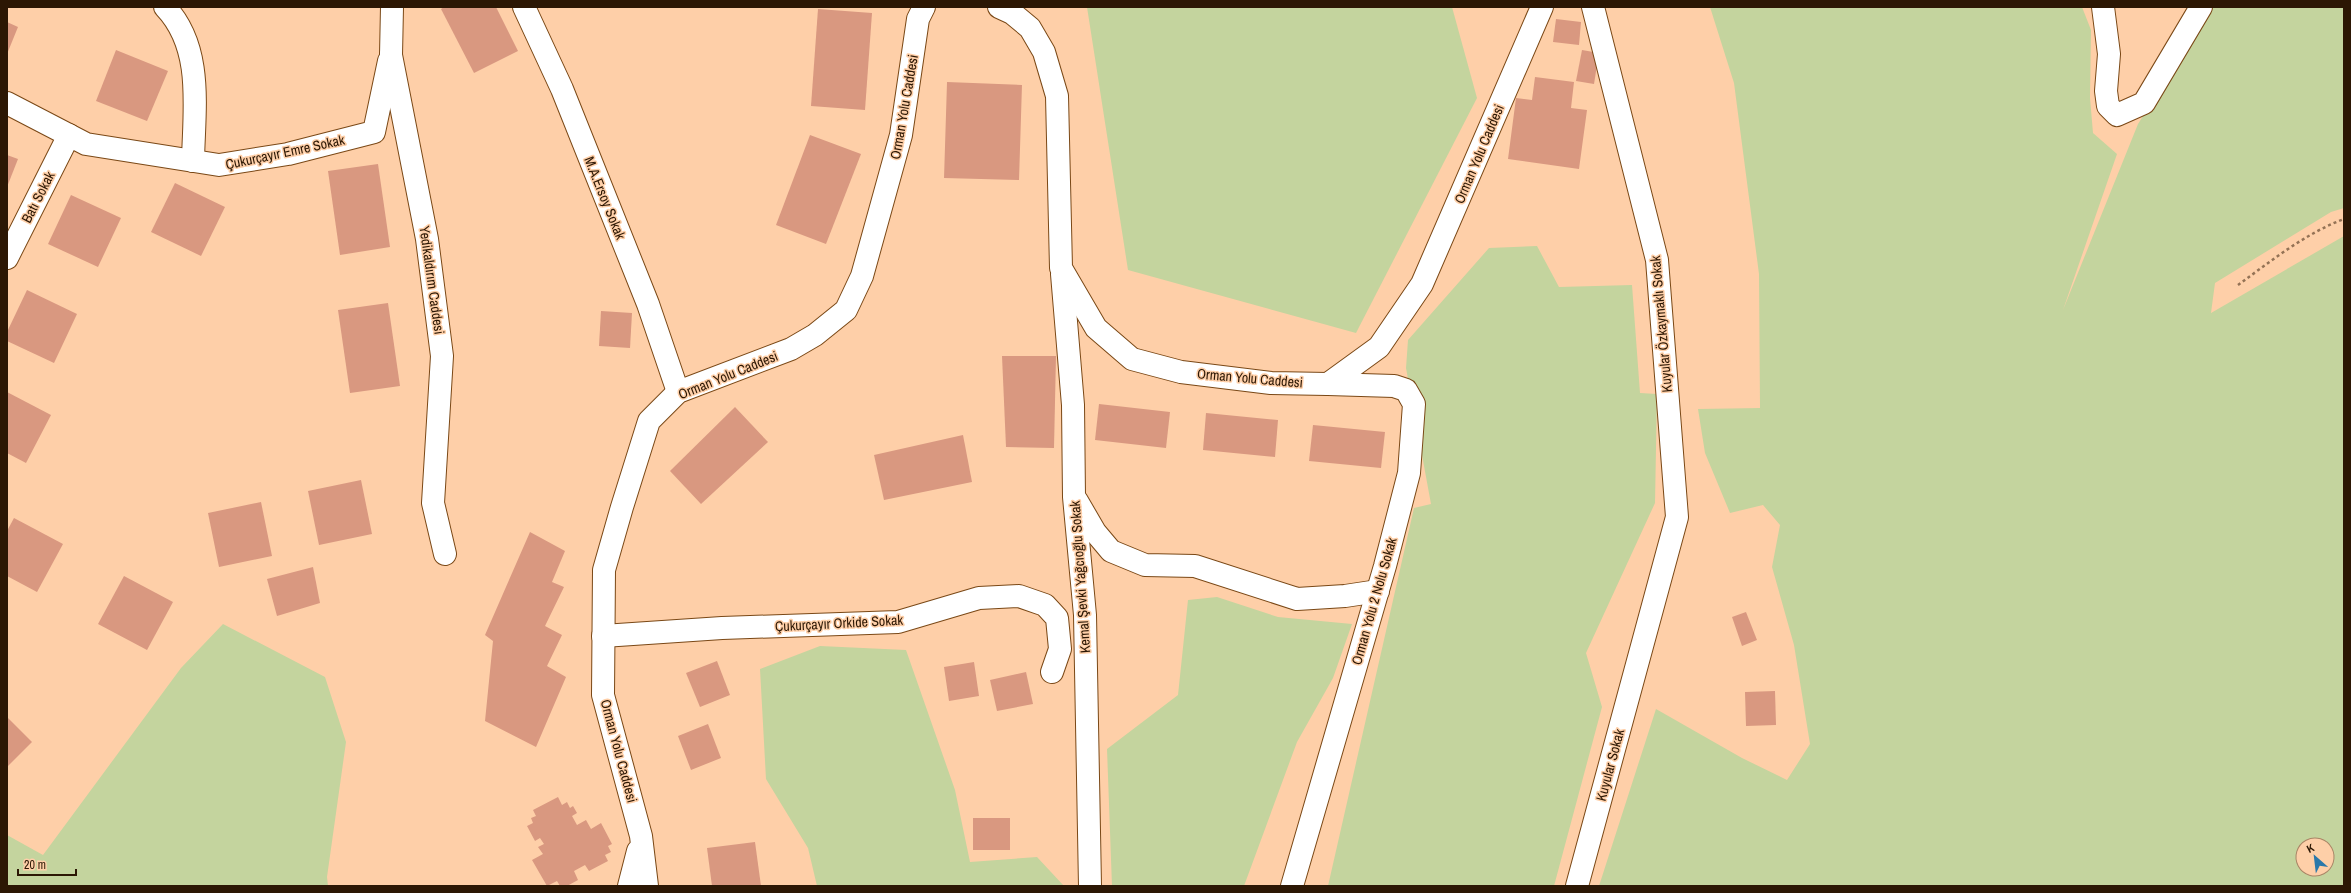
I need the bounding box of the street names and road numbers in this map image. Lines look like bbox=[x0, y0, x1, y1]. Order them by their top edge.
street label: Orman Yolu Caddesi bbox=[886, 53, 922, 161]
street label: Orman Yolu Caddesi bbox=[1450, 102, 1508, 206]
street label: Çukurçayır Emre Sokak bbox=[224, 131, 346, 173]
street label: M.A.Ersoy Sokak bbox=[580, 154, 630, 242]
street label: Batı Sokak bbox=[17, 168, 59, 226]
street label: Yedikaldırım Caddesi bbox=[415, 225, 449, 335]
street label: Kuyular Özkaymaklı Sokak bbox=[1646, 255, 1676, 393]
street label: Orman Yolu Caddesi bbox=[675, 347, 781, 403]
street label: Orman Yolu Caddesi bbox=[1196, 364, 1304, 392]
street label: Kemal Şevki Yağcıoğlu Sokak bbox=[1066, 500, 1094, 654]
street label: Orman Yolu 2 Nolu Sokak bbox=[1347, 535, 1401, 667]
street label: Çukurçayır Orkide Sokak bbox=[774, 611, 904, 635]
street label: Orman Yolu Caddesi bbox=[597, 697, 641, 805]
street label: Kuyular Sokak bbox=[1592, 727, 1628, 803]

